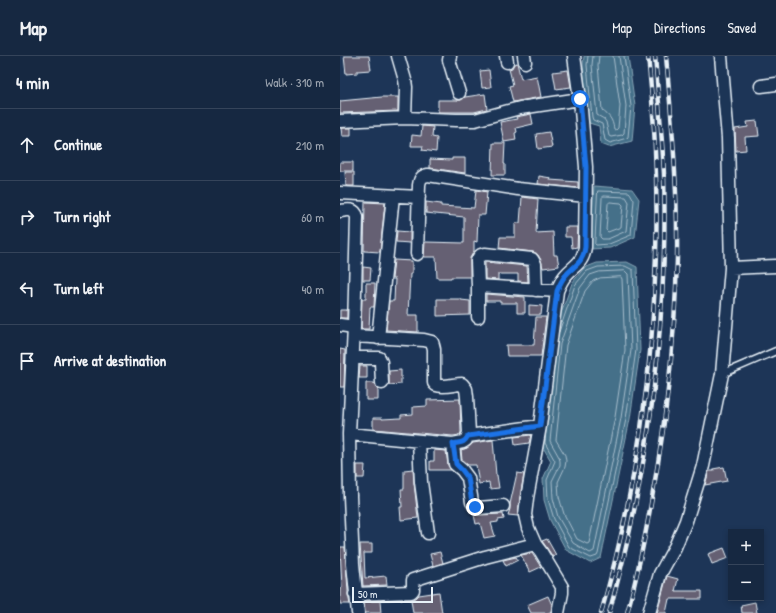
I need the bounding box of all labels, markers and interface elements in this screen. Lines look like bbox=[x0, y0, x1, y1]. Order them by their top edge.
text: Map bbox=[20, 15, 47, 41]
text: Map bbox=[612, 18, 632, 37]
text: Directions bbox=[654, 18, 705, 37]
text: Saved bbox=[727, 18, 756, 37]
text: 4 min bbox=[16, 71, 49, 94]
text: Walk · 310 m bbox=[265, 73, 324, 91]
route start bbox=[571, 90, 589, 108]
icon: ahead bbox=[16, 134, 38, 156]
text: Continue bbox=[54, 134, 102, 155]
text: 210 m bbox=[296, 136, 324, 154]
icon: right bbox=[16, 206, 38, 228]
text: Turn right bbox=[54, 206, 110, 227]
text: 60 m bbox=[301, 208, 324, 226]
icon: left bbox=[16, 278, 38, 300]
text: Turn left bbox=[54, 278, 104, 299]
text: 40 m bbox=[301, 280, 324, 298]
icon: arrive bbox=[16, 350, 38, 372]
text: Arrive at destination bbox=[54, 350, 166, 371]
route end bbox=[466, 498, 484, 516]
map controls bbox=[728, 529, 764, 601]
button: + bbox=[728, 529, 764, 565]
button: − bbox=[728, 565, 764, 601]
scale bar bbox=[352, 585, 433, 604]
text: 50 m bbox=[358, 587, 378, 601]

